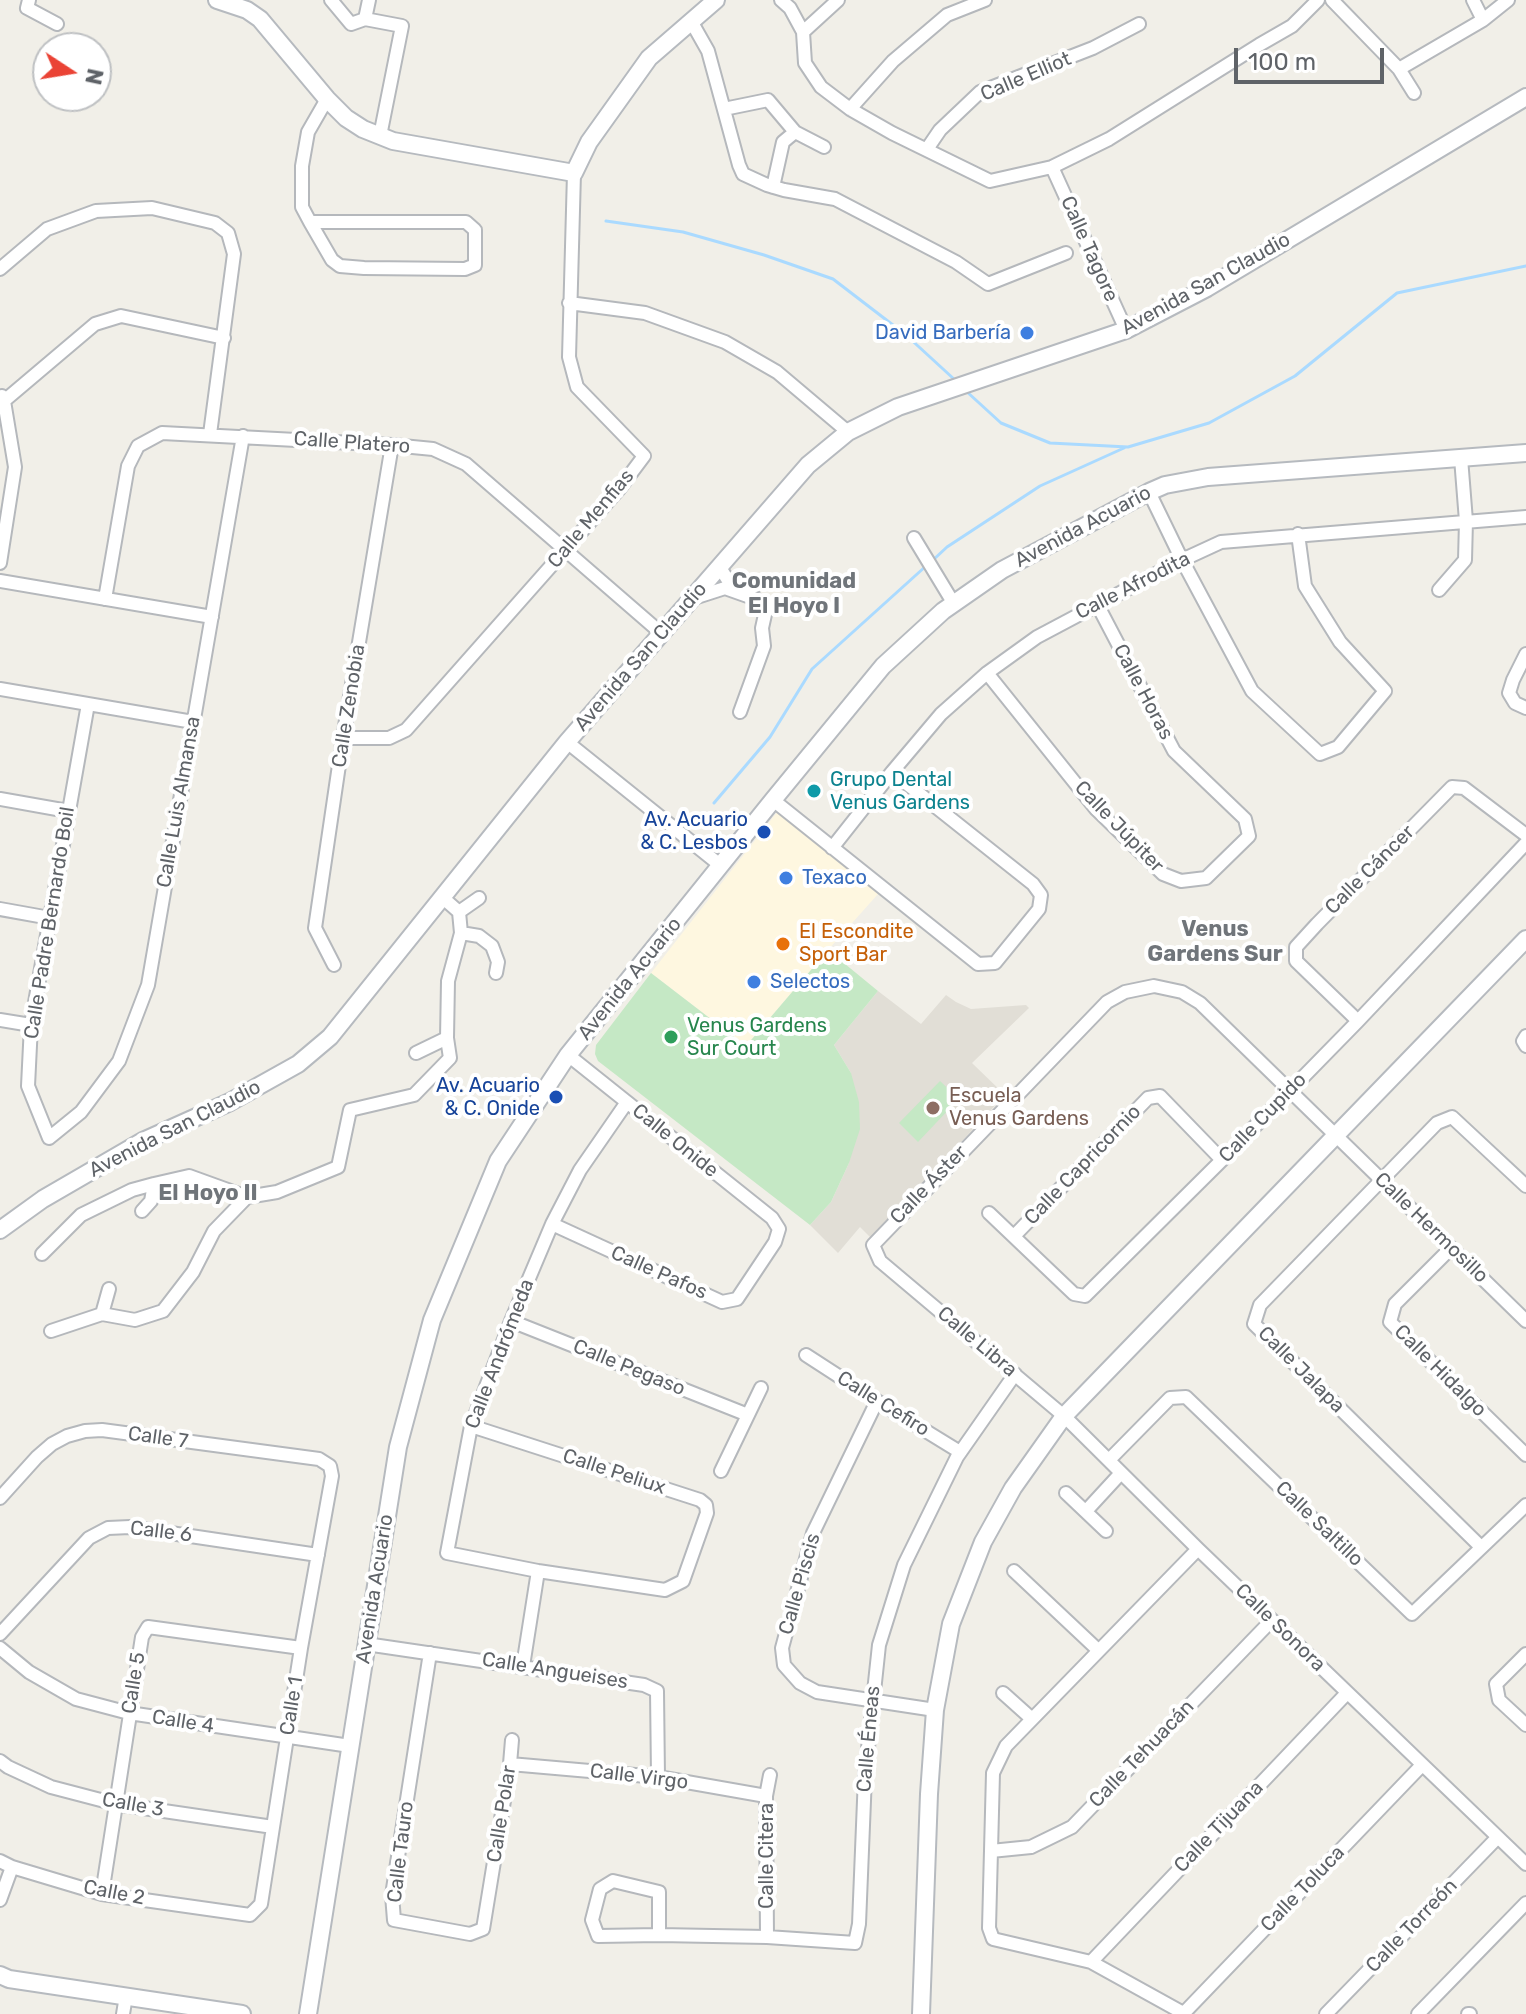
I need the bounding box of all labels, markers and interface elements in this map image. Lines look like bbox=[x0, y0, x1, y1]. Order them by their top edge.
north arrow bbox=[32, 32, 112, 112]
scale bar bbox=[1238, 32, 1388, 82]
street label: Calle Elliot bbox=[977, 47, 1075, 107]
text: 100 m bbox=[1248, 48, 1316, 76]
text: N bbox=[79, 66, 109, 87]
street label: Calle Tagore bbox=[1055, 193, 1123, 305]
street label: Avenida San Claudio bbox=[1117, 228, 1295, 340]
place label: David Barbería bbox=[875, 321, 1011, 345]
marker: David Barbería bbox=[1018, 324, 1036, 342]
street label: Calle Platero bbox=[293, 427, 411, 459]
street label: Calle Menfias bbox=[543, 465, 639, 573]
street label: Avenida Acuario bbox=[1011, 481, 1155, 573]
street label: Calle Afrodita bbox=[1072, 547, 1194, 625]
district label: Comunidad El Hoyo I bbox=[732, 569, 856, 620]
street label: Avenida San Claudio bbox=[570, 578, 712, 736]
street label: Calle Horas bbox=[1108, 640, 1178, 744]
street label: Calle Zenobia bbox=[327, 643, 371, 769]
street label: Calle Luis Almansa bbox=[152, 714, 206, 890]
place label: Grupo Dental Venus Gardens bbox=[830, 768, 970, 815]
street label: Calle Júpiter bbox=[1069, 776, 1169, 878]
marker: Grupo Dental Venus Gardens bbox=[805, 782, 823, 800]
street label: Calle Padre Bernardo Boil bbox=[20, 805, 80, 1041]
place label: Av. Acuario & C. Lesbos bbox=[640, 808, 748, 855]
street label: Calle Cáncer bbox=[1320, 820, 1420, 920]
marker: Av. Acuario & C. Lesbos bbox=[755, 823, 773, 841]
place label: Texaco bbox=[802, 866, 867, 890]
marker: Texaco bbox=[777, 869, 795, 887]
street label: Avenida Acuario bbox=[573, 913, 687, 1045]
district label: Venus Gardens Sur bbox=[1147, 917, 1283, 968]
place label: El Escondite Sport Bar bbox=[799, 920, 914, 967]
marker: El Escondite Sport Bar bbox=[774, 935, 792, 953]
place label: Selectos bbox=[770, 970, 850, 994]
marker: Selectos bbox=[745, 973, 763, 991]
place label: Venus Gardens Sur Court bbox=[687, 1014, 827, 1061]
marker: Venus Gardens Sur Court bbox=[662, 1028, 680, 1046]
street label: Calle Cupido bbox=[1214, 1068, 1312, 1168]
place label: Av. Acuario & C. Onide bbox=[436, 1074, 540, 1121]
street label: Avenida San Claudio bbox=[85, 1075, 265, 1183]
place label: Escuela Venus Gardens bbox=[949, 1084, 1089, 1131]
marker: Av. Acuario & C. Onide bbox=[547, 1088, 565, 1106]
street label: Calle Onide bbox=[627, 1099, 723, 1183]
marker: Escuela Venus Gardens bbox=[924, 1099, 942, 1117]
street label: Calle Capricornio bbox=[1020, 1100, 1146, 1230]
street label: Calle Áster bbox=[886, 1141, 972, 1229]
street label: Calle Hermosillo bbox=[1369, 1168, 1493, 1288]
district label: El Hoyo II bbox=[158, 1181, 258, 1207]
street label: Calle Pafos bbox=[607, 1241, 711, 1305]
street label: Calle Andrómeda bbox=[460, 1276, 540, 1432]
street label: Calle Libra bbox=[932, 1302, 1022, 1382]
street label: Calle Hidalgo bbox=[1389, 1320, 1491, 1422]
street label: Calle Jalapa bbox=[1253, 1322, 1349, 1418]
street label: Calle Pegaso bbox=[569, 1335, 689, 1401]
street label: Calle Cefiro bbox=[832, 1366, 934, 1442]
street label: Calle 7 bbox=[126, 1422, 190, 1454]
street label: Calle Peliux bbox=[560, 1444, 668, 1500]
street label: Calle Saltillo bbox=[1270, 1476, 1368, 1572]
street label: Avenida Acuario bbox=[351, 1513, 399, 1665]
street label: Calle 6 bbox=[129, 1516, 193, 1548]
street label: Calle Piscis bbox=[774, 1531, 826, 1637]
street label: Calle Sonora bbox=[1230, 1579, 1330, 1677]
street label: Calle Angueises bbox=[480, 1648, 630, 1694]
street label: Calle 5 bbox=[117, 1650, 151, 1716]
street label: Calle 1 bbox=[276, 1675, 308, 1737]
street label: Calle Éneas bbox=[852, 1685, 886, 1793]
street label: Calle Tehuacán bbox=[1085, 1695, 1199, 1813]
street label: Calle 4 bbox=[150, 1705, 216, 1739]
street label: Calle Virgo bbox=[588, 1759, 690, 1795]
street label: Calle Polar bbox=[482, 1764, 522, 1864]
street label: Calle Tijuana bbox=[1169, 1776, 1269, 1878]
street label: Calle 3 bbox=[100, 1788, 166, 1822]
street label: Calle Tauro bbox=[383, 1800, 419, 1904]
street label: Calle Citera bbox=[755, 1803, 779, 1909]
street label: Calle Toluca bbox=[1256, 1841, 1350, 1937]
street label: Calle Torreón bbox=[1361, 1874, 1463, 1978]
street label: Calle 2 bbox=[81, 1875, 147, 1911]

